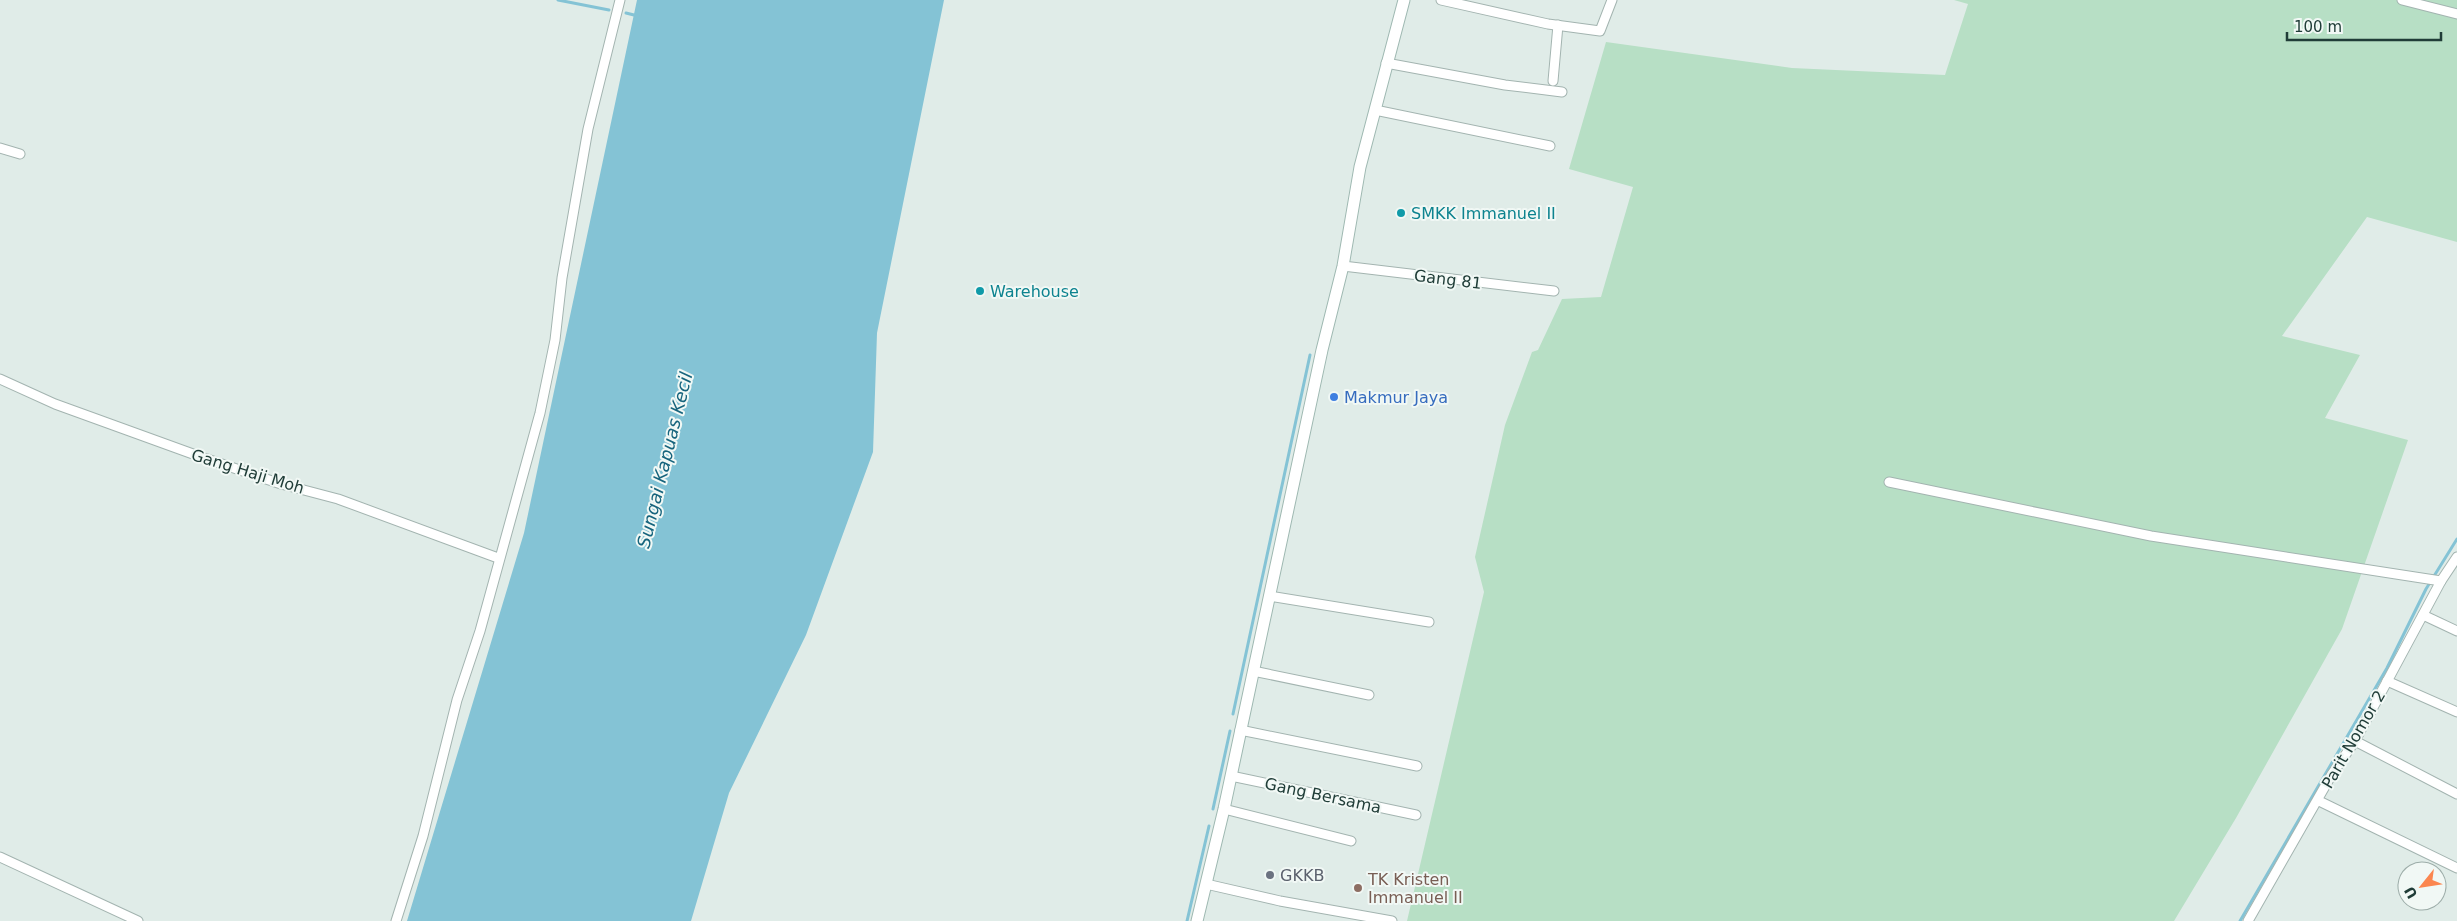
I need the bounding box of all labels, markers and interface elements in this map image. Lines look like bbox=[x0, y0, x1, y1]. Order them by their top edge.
scale bar bbox=[2287, 10, 2441, 42]
text: 100 m bbox=[2294, 18, 2342, 36]
place label: SMKK Immanuel II bbox=[1411, 204, 1556, 223]
marker: SMKK Immanuel II bbox=[1395, 207, 1407, 219]
street label: Gang 81 bbox=[1413, 266, 1483, 293]
place label: Warehouse bbox=[990, 282, 1079, 301]
marker: Warehouse bbox=[974, 285, 986, 297]
water label: Sungai Kapuas Kecil bbox=[632, 370, 697, 550]
place label: Makmur Jaya bbox=[1344, 388, 1448, 407]
marker: Makmur Jaya bbox=[1328, 391, 1340, 403]
street label: Gang Haji Moh bbox=[189, 445, 307, 498]
street label: Parit Nomor 2 bbox=[2318, 687, 2389, 792]
street label: Gang Bersama bbox=[1263, 774, 1383, 817]
north arrow bbox=[2397, 861, 2447, 911]
place label: GKKB bbox=[1280, 866, 1324, 885]
marker: GKKB bbox=[1264, 869, 1276, 881]
place label: TK Kristen Immanuel II bbox=[1367, 870, 1463, 907]
marker: TK Kristen Immanuel II bbox=[1352, 882, 1364, 894]
text: U bbox=[2401, 884, 2421, 901]

